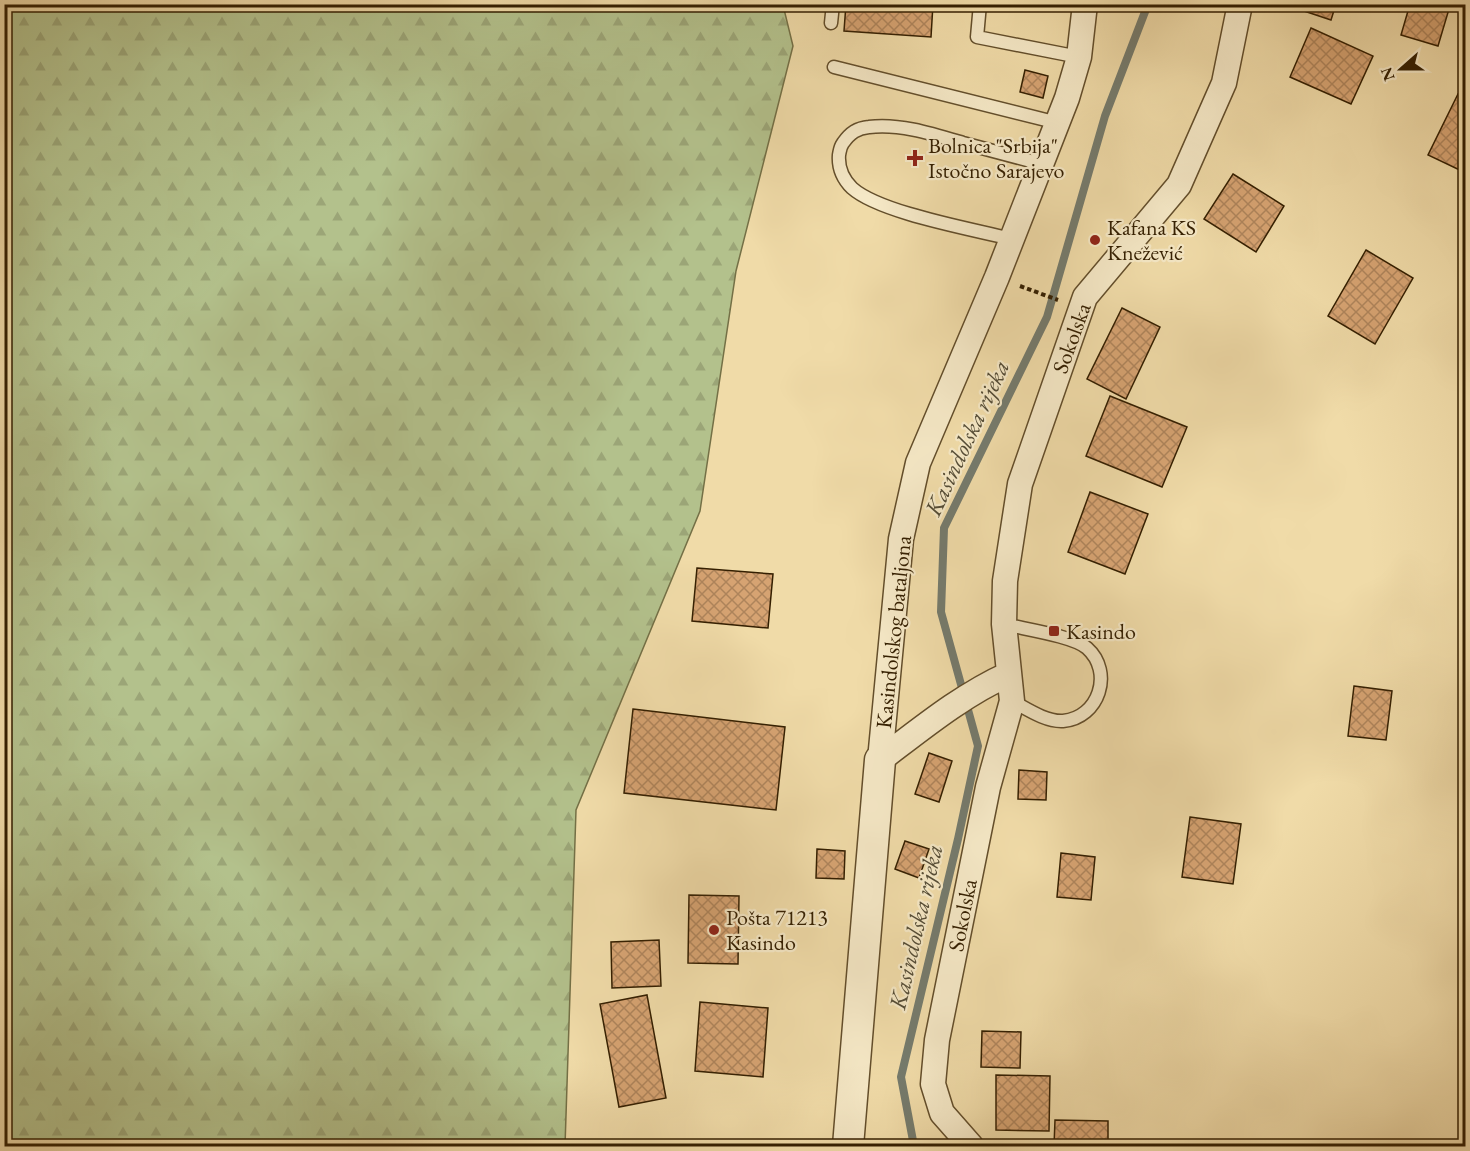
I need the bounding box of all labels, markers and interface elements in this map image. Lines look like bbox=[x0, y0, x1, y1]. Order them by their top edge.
north arrow bbox=[1371, 39, 1431, 99]
text: N bbox=[1375, 64, 1400, 84]
place label: Bolnica "Srbija" Istočno Sarajevo bbox=[928, 131, 1064, 185]
marker: Bolnica "Srbija" Istočno Sarajevo bbox=[906, 149, 924, 167]
place label: Kafana KS Knežević bbox=[1107, 213, 1196, 267]
marker: Kafana KS Knežević bbox=[1088, 233, 1102, 247]
street label: Sokolska bbox=[1045, 299, 1098, 378]
water label: Kasindolska rijeka bbox=[916, 355, 1016, 522]
street label: Kasindolskog bataljona bbox=[869, 534, 918, 730]
place label: Kasindo bbox=[1066, 617, 1136, 646]
marker: Kasindo bbox=[1047, 624, 1061, 638]
water label: Kasindolska rijeka bbox=[881, 841, 950, 1013]
street label: Sokolska bbox=[941, 876, 984, 954]
place label: Pošta 71213 Kasindo bbox=[726, 903, 828, 957]
marker: Pošta 71213 Kasindo bbox=[707, 923, 721, 937]

